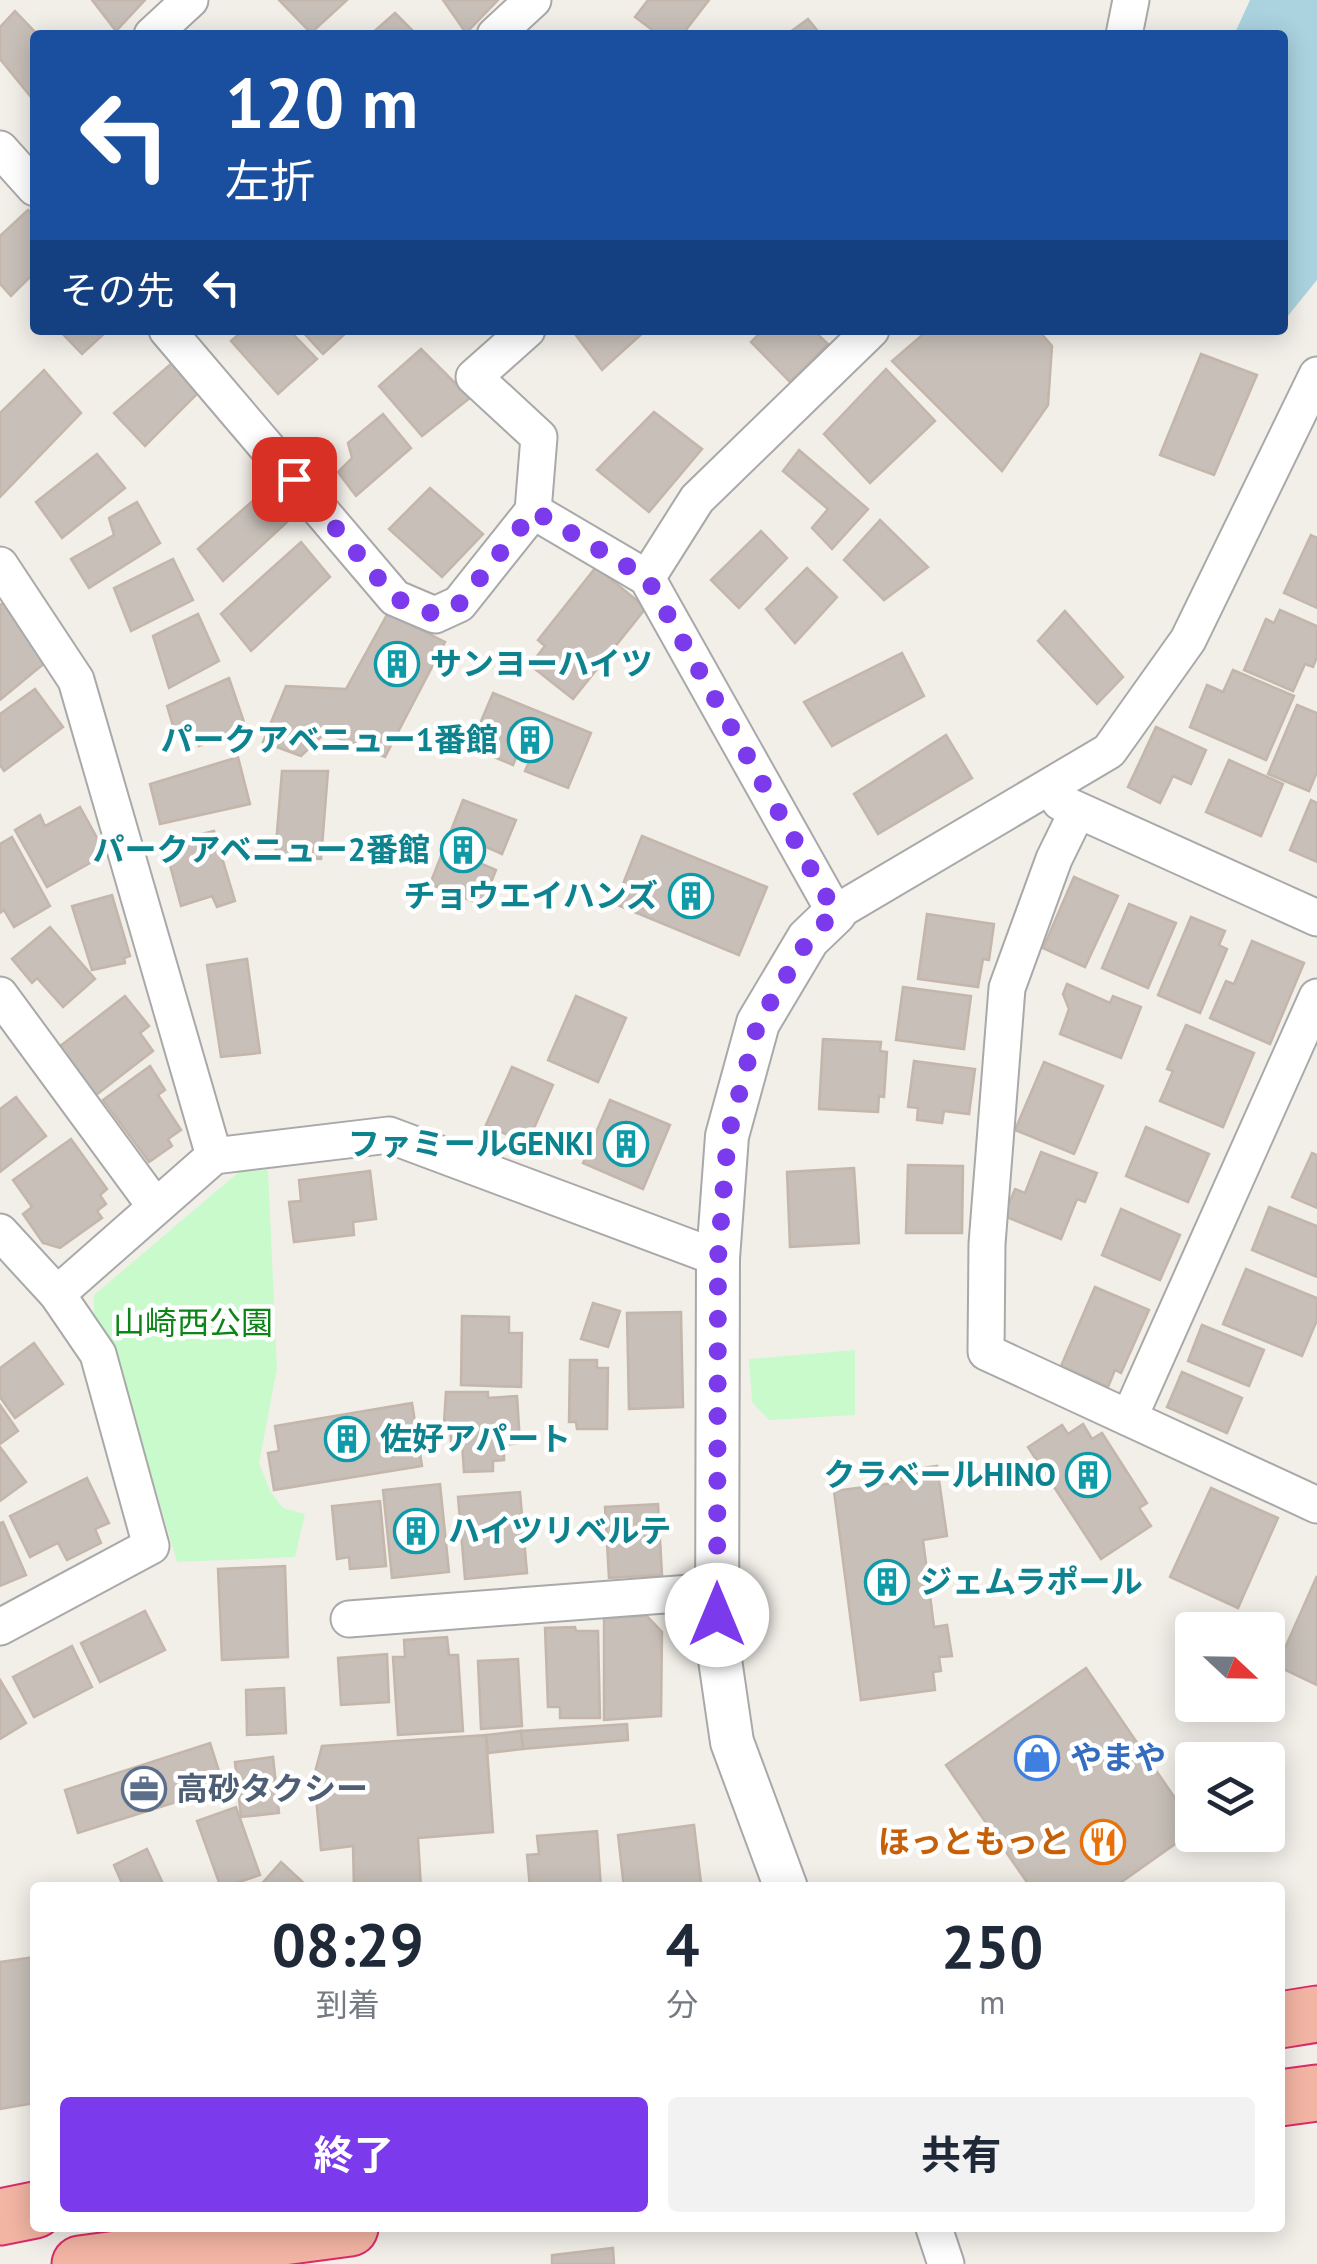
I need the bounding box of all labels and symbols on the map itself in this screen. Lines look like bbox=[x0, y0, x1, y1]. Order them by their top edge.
pin bbox=[252, 437, 337, 522]
building icon: サンヨーハイツ bbox=[374, 641, 420, 687]
place label: サンヨーハイツ bbox=[430, 642, 653, 684]
building icon: パークアベニュー1番館 bbox=[507, 717, 553, 763]
place label: パークアベニュー1番館 bbox=[160, 718, 498, 760]
building icon: パークアベニュー2番館 bbox=[440, 827, 486, 873]
place label: パークアベニュー2番館 bbox=[92, 828, 430, 870]
building icon: チョウエイハンズ bbox=[668, 873, 714, 919]
place label: チョウエイハンズ bbox=[403, 874, 658, 916]
building icon: ファミールGENKI bbox=[603, 1121, 649, 1167]
place label: ファミールGENKI bbox=[348, 1122, 594, 1164]
park label: 山崎西公園 bbox=[113, 1301, 273, 1343]
building icon: 佐好アパート bbox=[324, 1416, 370, 1462]
place label: 佐好アパート bbox=[380, 1417, 571, 1459]
building icon: クラベールHINO bbox=[1065, 1452, 1111, 1498]
place label: クラベールHINO bbox=[824, 1453, 1056, 1495]
building icon: ハイツリベルテ bbox=[393, 1508, 439, 1554]
place label: ハイツリベルテ bbox=[448, 1509, 671, 1551]
building icon: ジェムラポール bbox=[864, 1559, 910, 1605]
place label: ジェムラポール bbox=[920, 1560, 1142, 1602]
position arrow bbox=[665, 1563, 769, 1667]
north arrow bbox=[1175, 1612, 1285, 1722]
shop icon: やまや bbox=[1014, 1735, 1060, 1781]
place label: やまや bbox=[1070, 1736, 1166, 1778]
office icon: 高砂タクシー bbox=[121, 1766, 167, 1812]
place label: 高砂タクシー bbox=[176, 1767, 368, 1809]
restaurant icon: ほっともっと bbox=[1080, 1819, 1126, 1865]
place label: ほっともっと bbox=[878, 1820, 1070, 1862]

